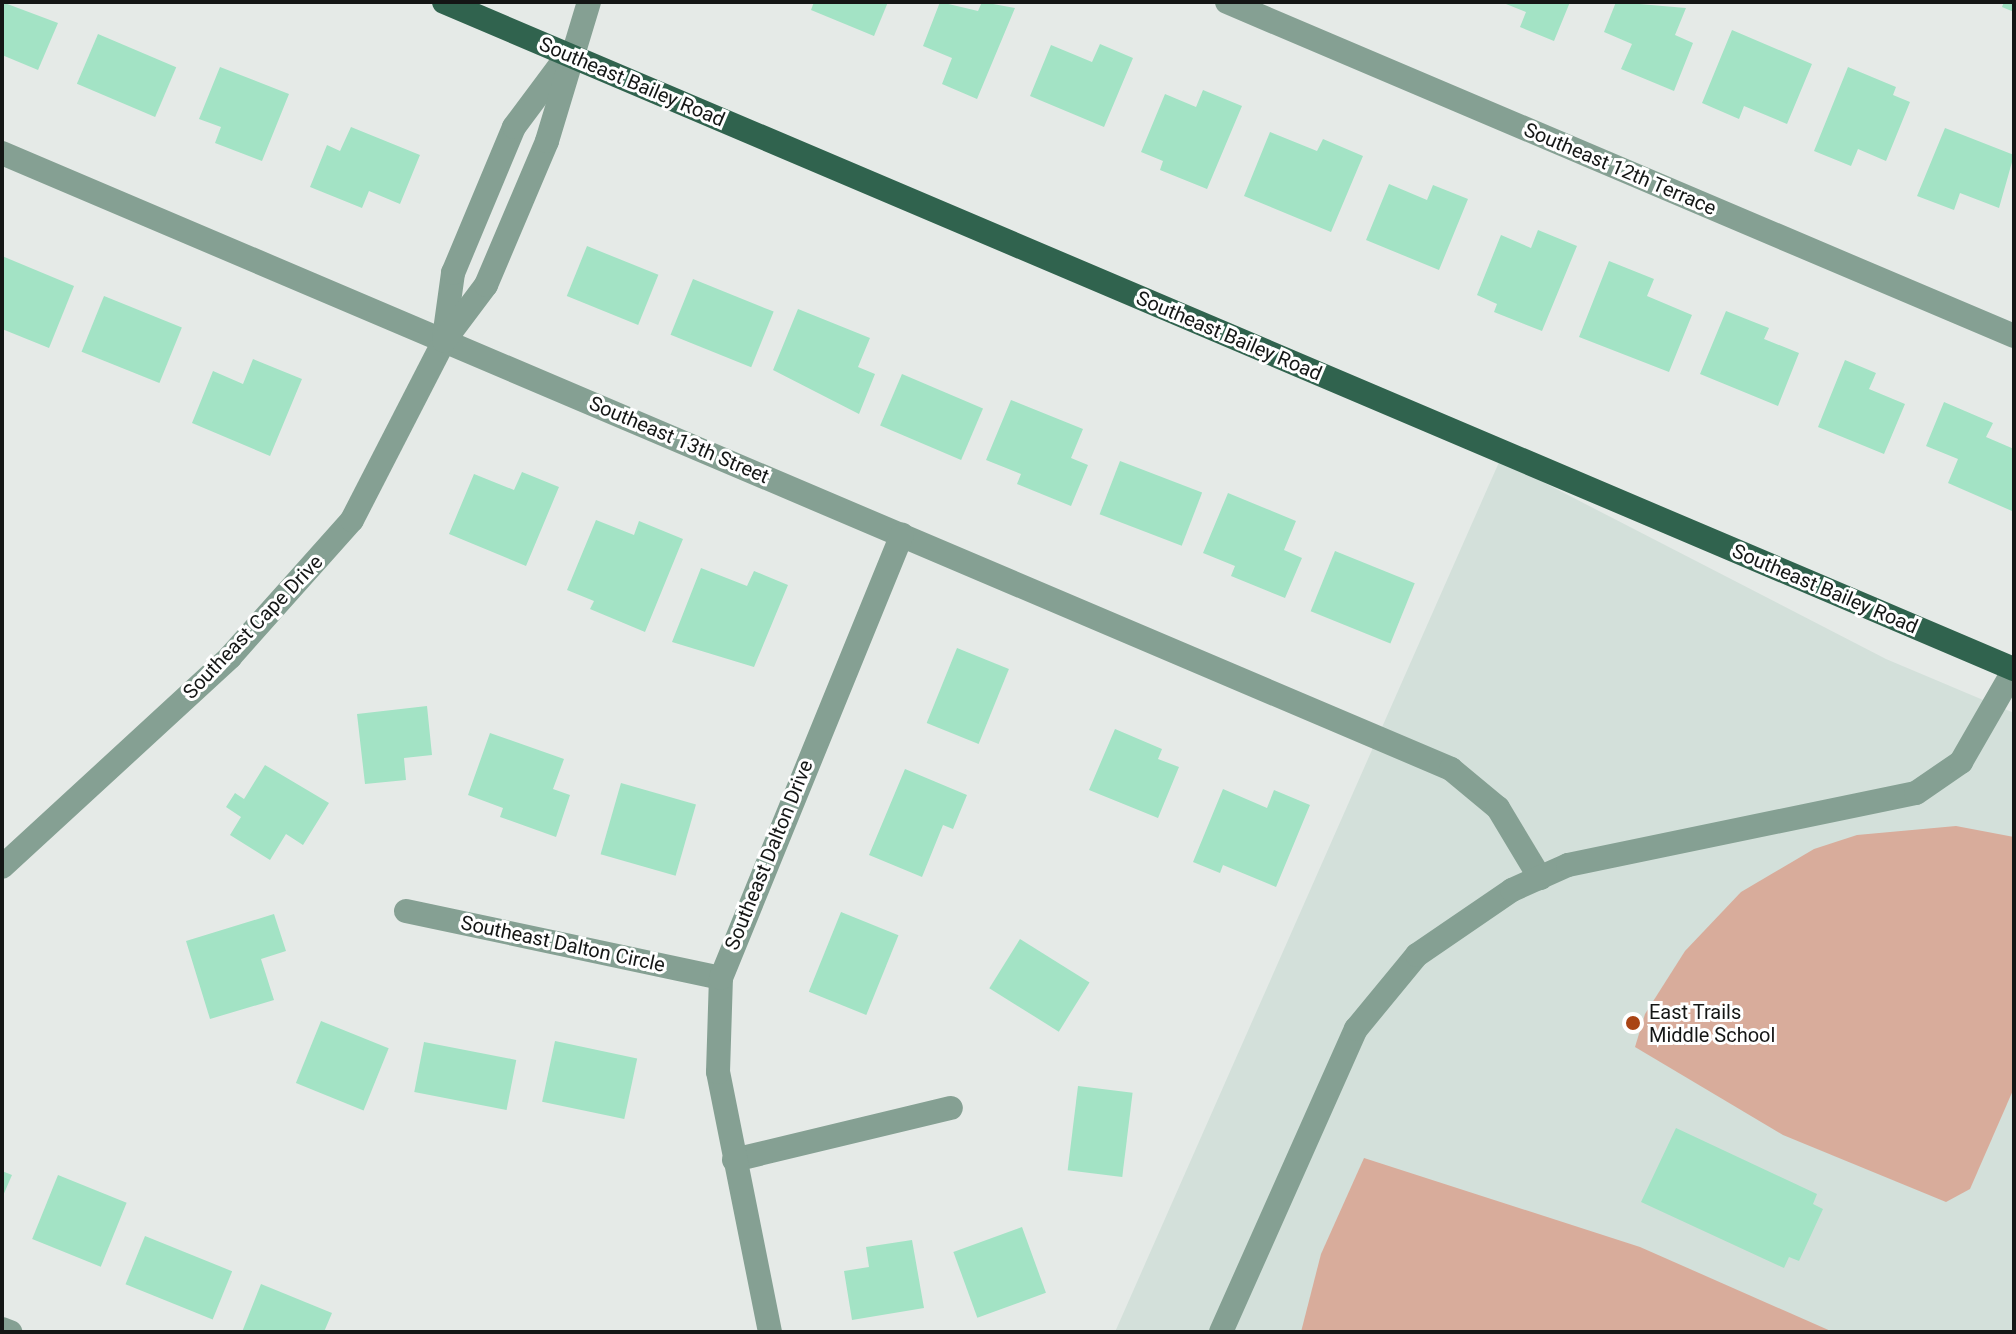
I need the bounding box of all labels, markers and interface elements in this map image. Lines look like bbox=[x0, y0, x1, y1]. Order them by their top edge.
street label: Southeast Bailey Road bbox=[536, 32, 728, 132]
street label: Southeast 12th Terrace bbox=[1520, 118, 1720, 220]
street label: Southeast Bailey Road bbox=[1133, 286, 1325, 386]
street label: Southeast 13th Street bbox=[586, 391, 772, 489]
street label: Southeast Bailey Road bbox=[1729, 539, 1921, 639]
street label: Southeast Cape Drive bbox=[178, 550, 328, 704]
street label: Southeast Dalton Drive bbox=[720, 757, 818, 953]
street label: Southeast Dalton Circle bbox=[459, 911, 667, 977]
place label: East Trails Middle School bbox=[1649, 1000, 1775, 1047]
marker: East Trails Middle School bbox=[1624, 1014, 1642, 1032]

